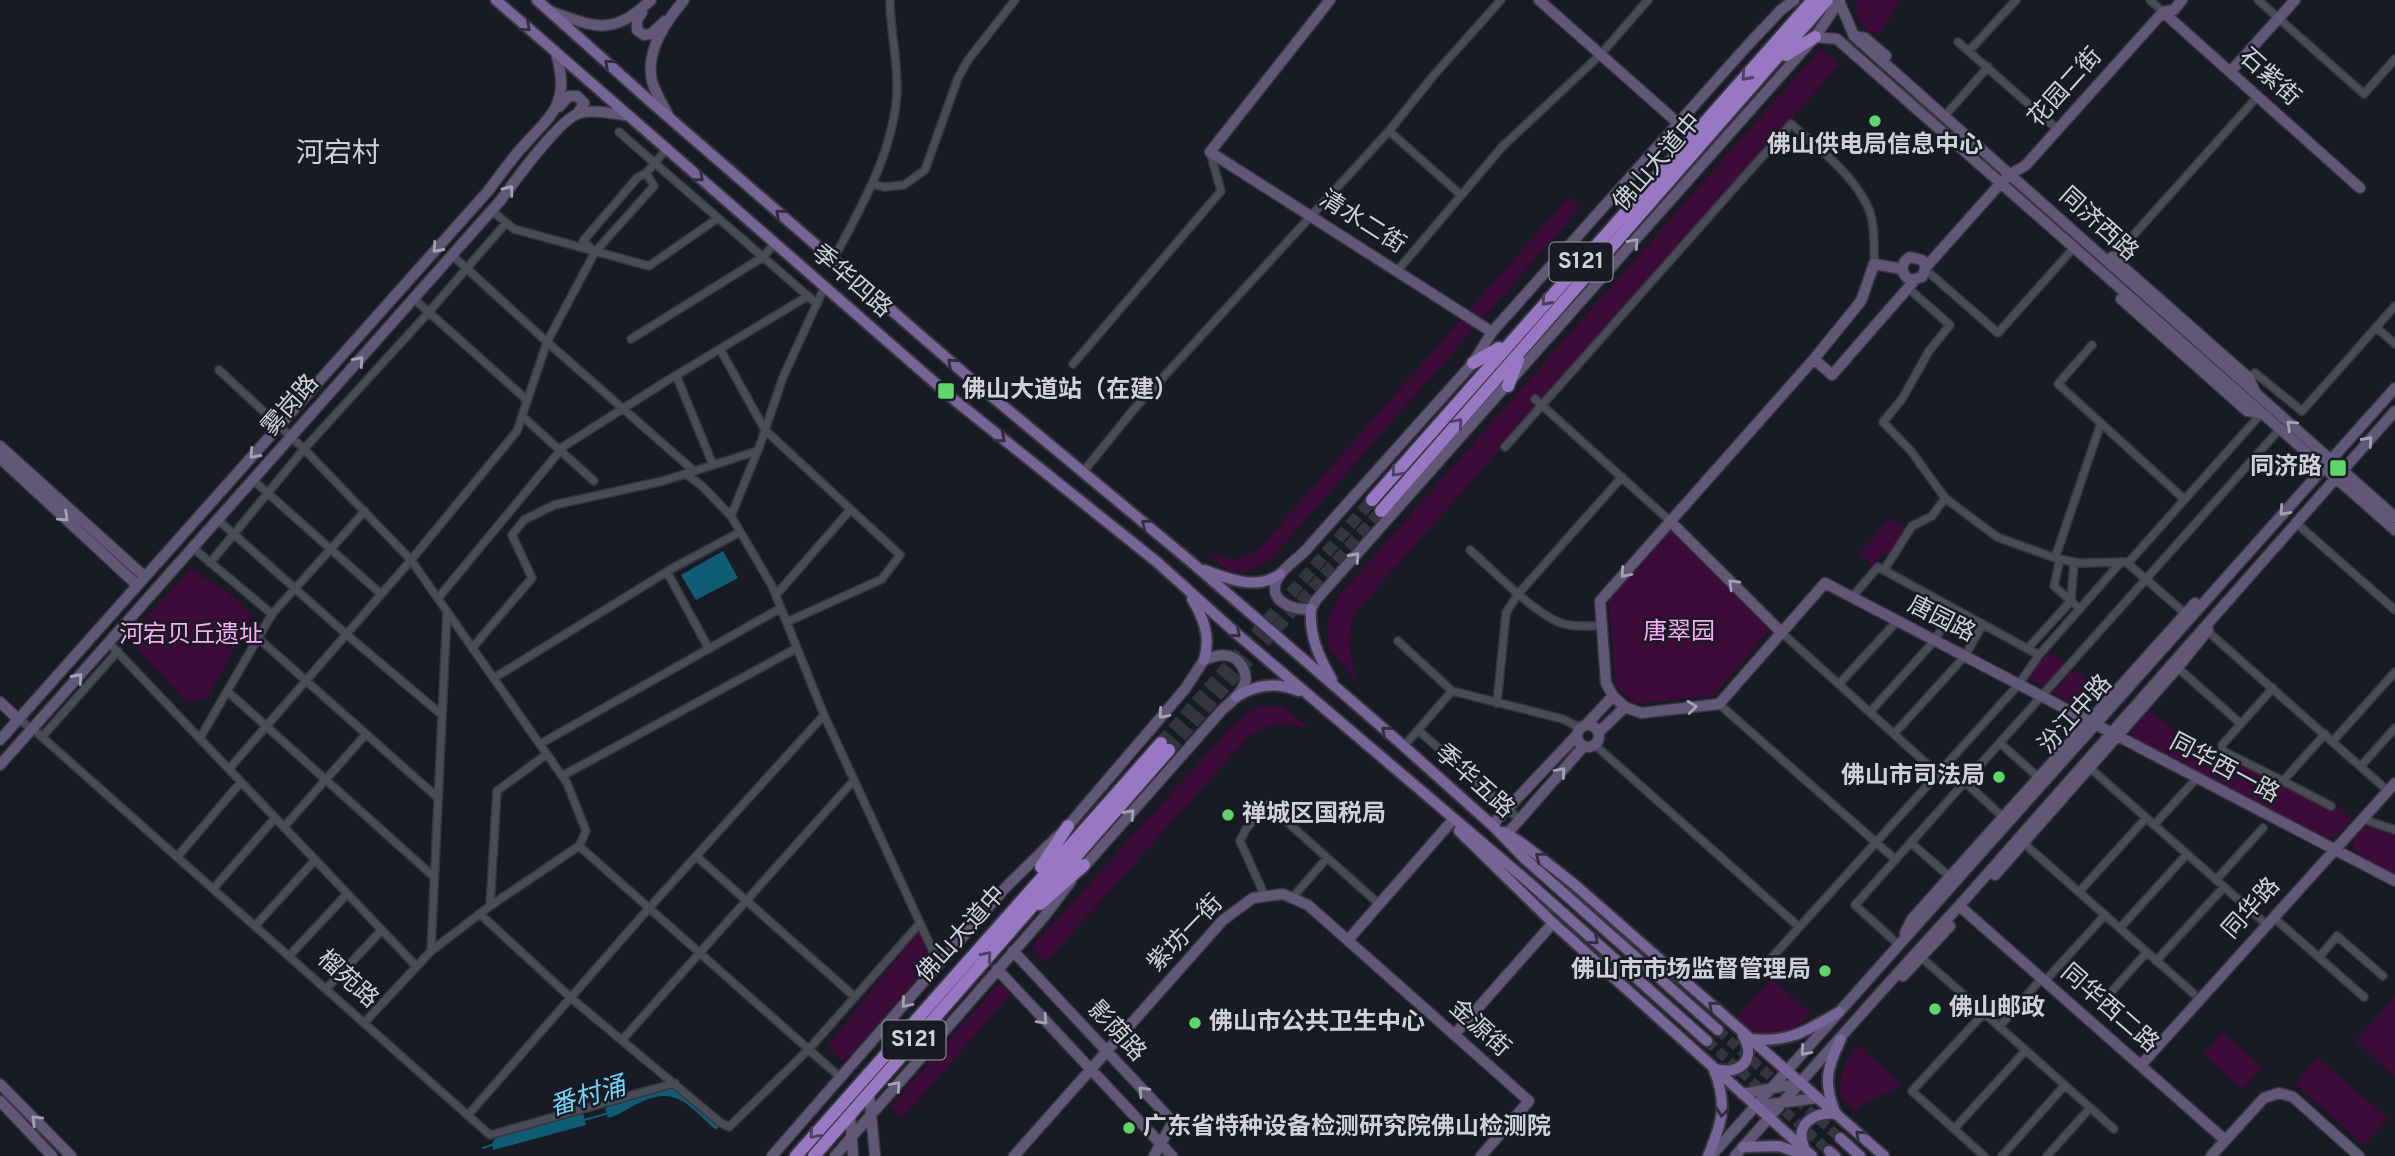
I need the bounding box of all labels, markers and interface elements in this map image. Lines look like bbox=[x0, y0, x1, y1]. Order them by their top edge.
one-way arrow bbox=[518, 19, 531, 31]
street label: 花园二街 bbox=[2023, 42, 2109, 134]
street label: 石紫街 bbox=[2232, 43, 2306, 113]
one-way arrow bbox=[604, 60, 617, 72]
one-way arrow bbox=[1742, 67, 1754, 80]
street label: 佛山大道中 bbox=[1607, 108, 1709, 218]
marker: 佛山供电局信息中心 bbox=[1867, 113, 1883, 129]
place label: 佛山供电局信息中心 bbox=[1767, 131, 1983, 161]
district label: 河宕村 bbox=[296, 137, 380, 173]
one-way arrow bbox=[691, 169, 704, 181]
street label: 同济西路 bbox=[2052, 182, 2144, 268]
one-way arrow bbox=[500, 185, 513, 198]
street label: 清水二街 bbox=[1313, 185, 1411, 261]
one-way arrow bbox=[775, 210, 788, 222]
one-way arrow bbox=[1626, 238, 1638, 251]
street label: 季华四路 bbox=[805, 239, 897, 325]
one-way arrow bbox=[433, 240, 446, 253]
road number: S121 bbox=[1550, 243, 1612, 282]
one-way arrow bbox=[1542, 292, 1555, 305]
one-way arrow bbox=[351, 356, 363, 369]
one-way arrow bbox=[948, 359, 961, 371]
street label: 雾岗路 bbox=[256, 369, 326, 443]
place label: 佛山大道站（在建） bbox=[962, 376, 1178, 406]
marker: 佛山大道站（在建） bbox=[936, 381, 956, 401]
one-way arrow bbox=[1450, 418, 1463, 431]
one-way arrow bbox=[2286, 421, 2299, 434]
one-way arrow bbox=[993, 429, 1006, 442]
one-way arrow bbox=[2360, 436, 2372, 449]
one-way arrow bbox=[250, 446, 262, 459]
place label: 同济路 bbox=[2250, 453, 2322, 483]
marker: 同济路 bbox=[2328, 458, 2348, 478]
one-way arrow bbox=[1392, 463, 1404, 476]
one-way arrow bbox=[2280, 503, 2292, 516]
one-way arrow bbox=[56, 509, 69, 522]
one-way arrow bbox=[1141, 520, 1154, 532]
one-way arrow bbox=[1347, 552, 1359, 565]
one-way arrow bbox=[1621, 565, 1633, 578]
one-way arrow bbox=[1728, 579, 1741, 592]
street label: 唐园路 bbox=[1902, 590, 1980, 650]
park label: 唐翠园 bbox=[1643, 618, 1715, 648]
park label: 河宕贝丘遗址 bbox=[119, 621, 263, 651]
one-way arrow bbox=[1228, 625, 1241, 637]
street label: 汾江中路 bbox=[2033, 669, 2119, 761]
one-way arrow bbox=[70, 673, 82, 686]
one-way arrow bbox=[1686, 700, 1698, 715]
one-way arrow bbox=[1159, 706, 1171, 719]
one-way arrow bbox=[1381, 727, 1394, 739]
street label: 同华西一路 bbox=[2164, 728, 2284, 810]
street label: 季华五路 bbox=[1428, 739, 1520, 825]
place label: 佛山市司法局 bbox=[1841, 762, 1985, 792]
one-way arrow bbox=[1553, 767, 1565, 780]
marker: 佛山市司法局 bbox=[1991, 769, 2007, 785]
place label: 禅城区国税局 bbox=[1242, 800, 1386, 830]
marker: 禅城区国税局 bbox=[1220, 807, 1236, 823]
one-way arrow bbox=[1122, 809, 1134, 822]
one-way arrow bbox=[1536, 853, 1549, 865]
street label: 同华路 bbox=[2217, 872, 2287, 946]
street label: 佛山大道中 bbox=[911, 880, 1013, 990]
street label: 紫坊一街 bbox=[1142, 889, 1230, 979]
one-way arrow bbox=[1586, 932, 1599, 945]
street label: 榴苑路 bbox=[310, 945, 384, 1015]
one-way arrow bbox=[979, 951, 991, 964]
place label: 佛山市市场监督管理局 bbox=[1571, 956, 1811, 986]
street label: 同华西二路 bbox=[2054, 958, 2164, 1060]
marker: 佛山市市场监督管理局 bbox=[1817, 963, 1833, 979]
one-way arrow bbox=[902, 994, 914, 1007]
street label: 金源街 bbox=[1442, 994, 1516, 1064]
place label: 佛山邮政 bbox=[1949, 994, 2045, 1024]
street label: 影荫路 bbox=[1080, 995, 1152, 1069]
marker: 佛山邮政 bbox=[1927, 1001, 1943, 1017]
one-way arrow bbox=[1708, 1002, 1721, 1014]
place label: 佛山市公共卫生中心 bbox=[1209, 1008, 1425, 1038]
one-way arrow bbox=[1035, 1012, 1048, 1025]
marker: 佛山市公共卫生中心 bbox=[1187, 1015, 1203, 1031]
road number: S121 bbox=[883, 1021, 946, 1060]
one-way arrow bbox=[1801, 1043, 1813, 1056]
water label: 番村涌 bbox=[546, 1070, 633, 1125]
one-way arrow bbox=[888, 1081, 900, 1094]
one-way arrow bbox=[1139, 1086, 1152, 1099]
one-way arrow bbox=[1714, 1106, 1729, 1118]
place label: 广东省特种设备检测研究院佛山检测院 bbox=[1143, 1113, 1551, 1143]
one-way arrow bbox=[31, 1115, 44, 1128]
marker: 广东省特种设备检测研究院佛山检测院 bbox=[1121, 1120, 1137, 1136]
one-way arrow bbox=[810, 1126, 822, 1139]
one-way arrow bbox=[1855, 1131, 1868, 1143]

